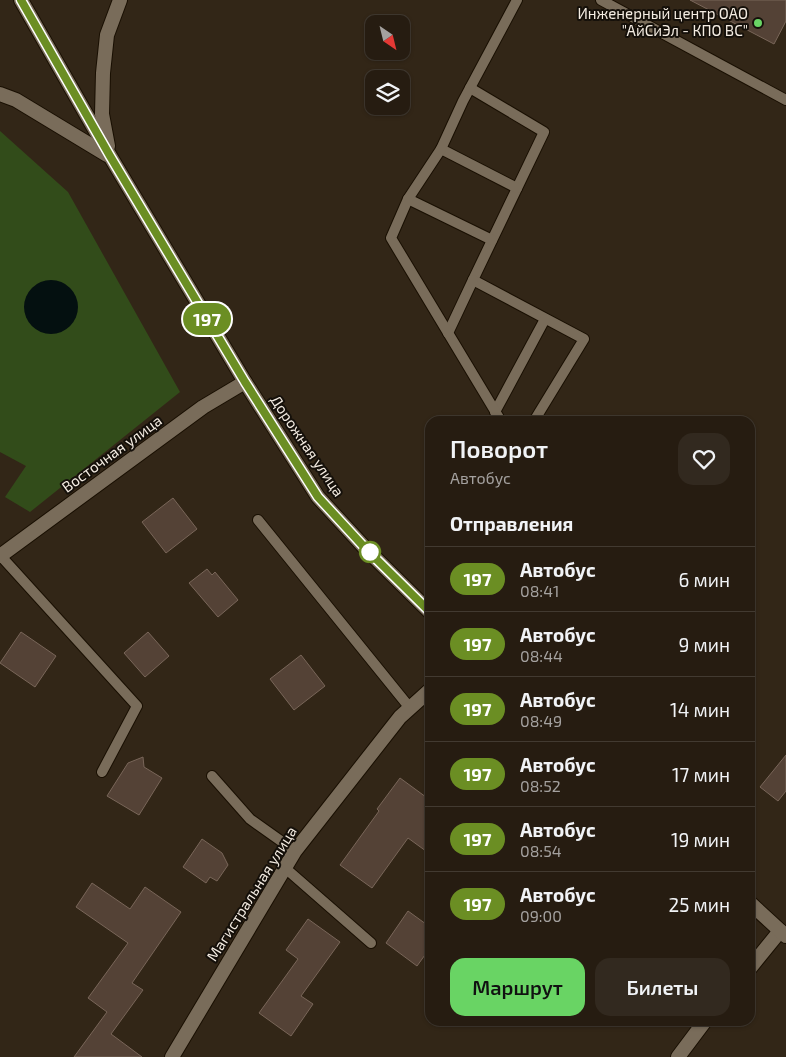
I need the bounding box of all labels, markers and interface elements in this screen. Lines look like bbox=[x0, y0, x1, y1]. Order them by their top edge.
place label: Инженерный центр ОАО "АйСиЭл - КПО ВС" bbox=[577, 4, 748, 39]
north arrow bbox=[365, 15, 410, 60]
map controls bbox=[365, 15, 410, 115]
marker: Инженерный центр ОАО "АйСиЭл - КПО ВС" bbox=[752, 17, 764, 29]
button: layers bbox=[365, 70, 410, 115]
line badge: 197 bbox=[178, 303, 236, 335]
text: 197 bbox=[193, 308, 221, 330]
street label: Дорожная улица bbox=[266, 391, 348, 500]
street label: Восточная улица bbox=[58, 411, 166, 496]
button: heart bbox=[678, 433, 730, 485]
text: Поворот bbox=[450, 434, 548, 463]
text: Автобус bbox=[450, 468, 511, 487]
text: Отправления bbox=[450, 512, 573, 535]
unlabelled marker bbox=[359, 541, 381, 563]
text: Автобус bbox=[520, 558, 596, 581]
text: 197 bbox=[464, 568, 491, 590]
text: 6 мин bbox=[678, 568, 730, 591]
text: 08:41 bbox=[520, 581, 559, 600]
text: Автобус bbox=[520, 623, 596, 646]
text: 197 bbox=[464, 633, 491, 655]
text: 9 мин bbox=[678, 633, 730, 656]
text: 08:44 bbox=[520, 646, 563, 665]
text: Автобус bbox=[520, 688, 596, 711]
text: 197 bbox=[464, 698, 491, 720]
text: 14 мин bbox=[670, 698, 730, 721]
text: 08:49 bbox=[520, 711, 562, 730]
text: Автобус bbox=[520, 753, 596, 776]
text: 197 bbox=[464, 763, 491, 785]
text: 17 мин bbox=[672, 763, 730, 786]
text: 08:52 bbox=[520, 776, 561, 795]
text: Автобус bbox=[520, 818, 596, 841]
street label: Магистральная улица bbox=[202, 823, 301, 965]
text: 197 bbox=[464, 828, 491, 850]
text: 19 мин bbox=[671, 828, 730, 851]
text: 08:54 bbox=[520, 841, 562, 860]
text: Автобус bbox=[520, 883, 596, 906]
text: 197 bbox=[464, 893, 491, 915]
text: 25 мин bbox=[668, 893, 730, 916]
text: 09:00 bbox=[520, 906, 562, 925]
button: Маршрут bbox=[450, 958, 585, 1016]
button: Билеты bbox=[595, 958, 730, 1016]

